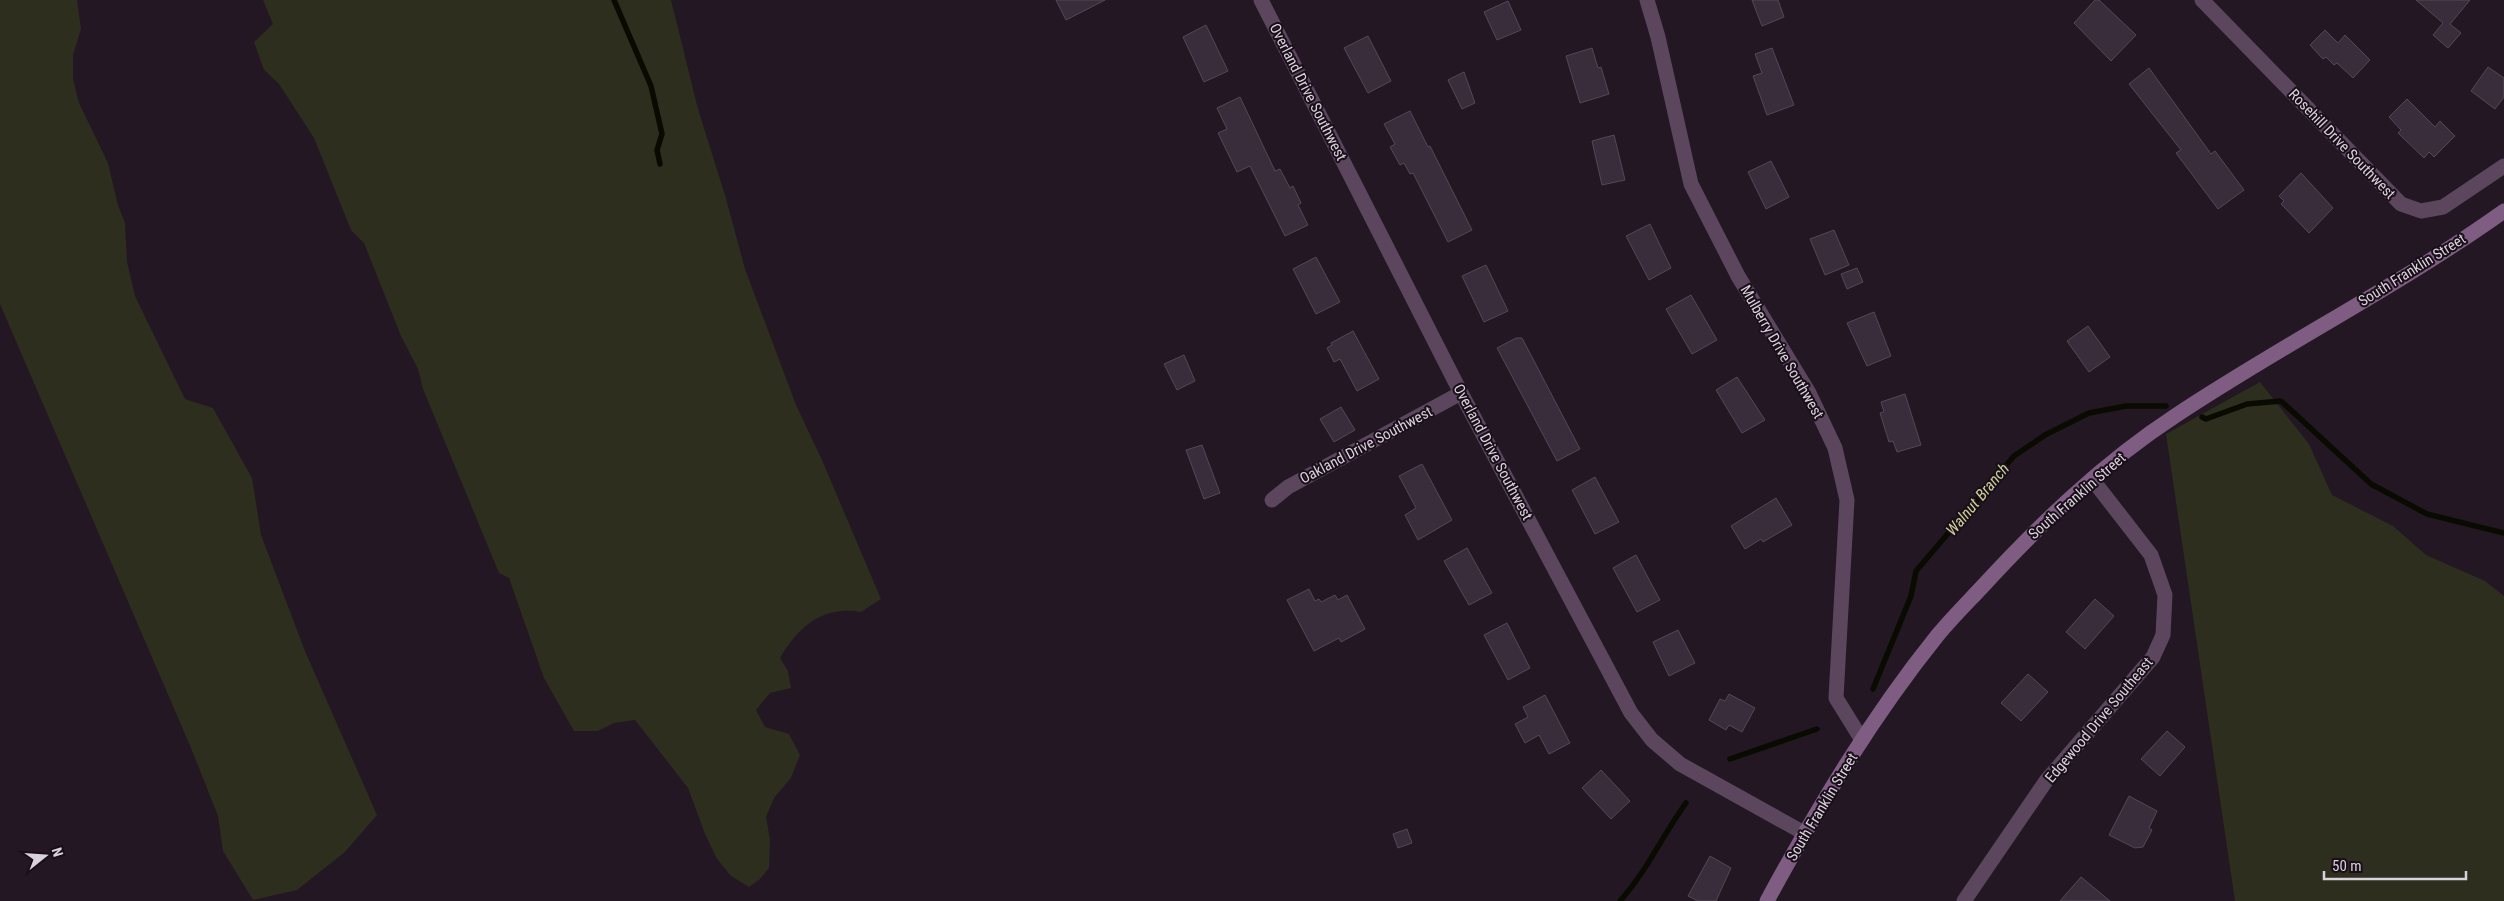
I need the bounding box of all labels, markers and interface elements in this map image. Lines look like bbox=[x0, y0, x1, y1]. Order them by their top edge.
street label: Overland Drive Southwest bbox=[1266, 20, 1350, 164]
street label: Rosehill Drive Southwest bbox=[2285, 85, 2399, 203]
street label: South Franklin Street bbox=[2355, 230, 2469, 310]
street label: Mulberry Drive Southwest bbox=[1736, 282, 1828, 422]
street label: Overland Drive Southwest bbox=[1450, 381, 1536, 523]
street label: Oakland Drive Southwest bbox=[1297, 402, 1435, 488]
street label: South Franklin Street bbox=[2025, 449, 2129, 543]
water label: Walnut Branch bbox=[1942, 459, 2013, 539]
street label: Edgewood Drive Southeast bbox=[2041, 654, 2157, 786]
street label: South Franklin Street bbox=[1783, 750, 1861, 864]
north arrow bbox=[20, 831, 70, 881]
text: N bbox=[49, 846, 66, 859]
scale bar bbox=[2324, 848, 2466, 880]
text: 50 m bbox=[2332, 857, 2362, 875]

